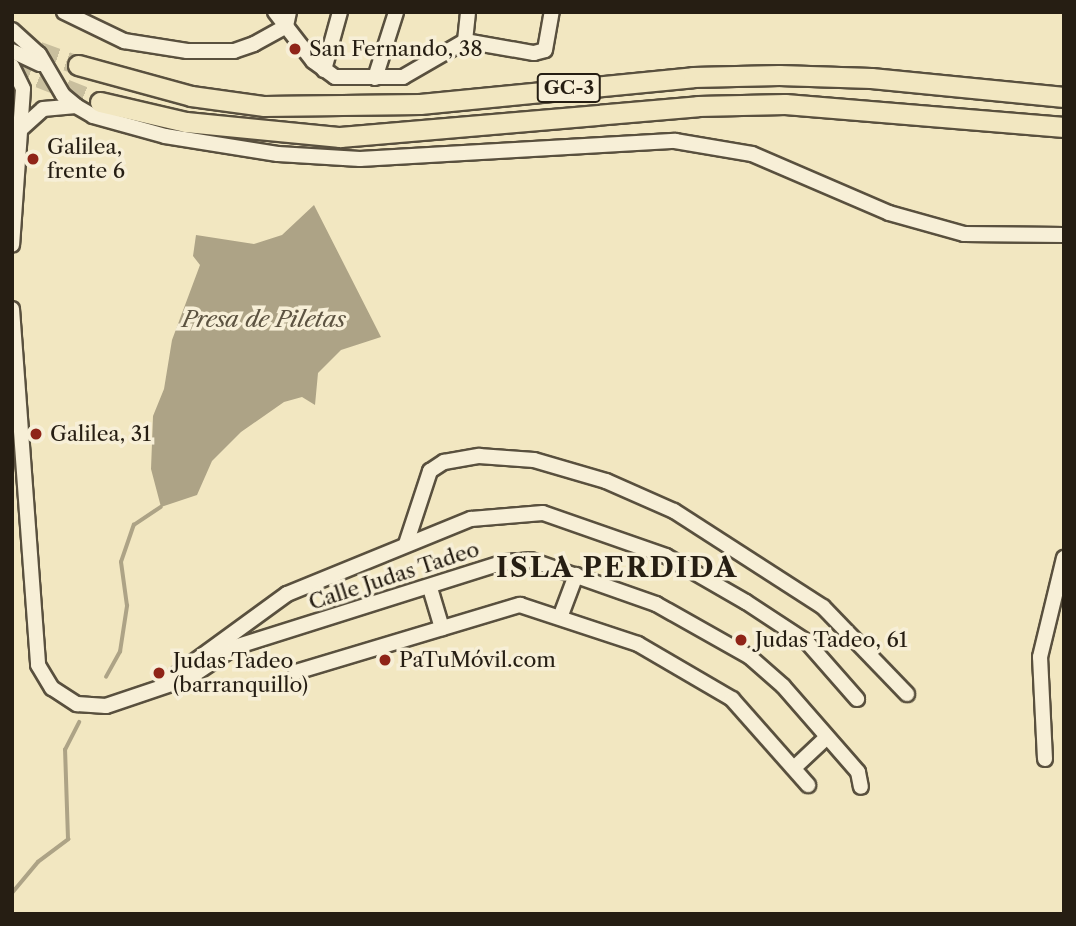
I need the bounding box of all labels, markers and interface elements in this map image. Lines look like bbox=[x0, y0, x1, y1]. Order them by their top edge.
place label: San Fernando, 38 bbox=[309, 36, 483, 62]
marker: San Fernando, 38 bbox=[287, 41, 303, 57]
road number: GC-3 bbox=[536, 72, 602, 104]
place label: Galilea, frente 6 bbox=[47, 134, 125, 184]
marker: Galilea, frente 6 bbox=[25, 151, 41, 167]
water label: Presa de Piletas bbox=[182, 305, 346, 333]
place label: Galilea, 31 bbox=[50, 421, 151, 447]
marker: Galilea, 31 bbox=[28, 426, 44, 442]
street label: Calle Judas Tadeo bbox=[305, 536, 483, 616]
district label: ISLA PERDIDA bbox=[497, 550, 737, 584]
place label: Judas Tadeo, 61 bbox=[755, 627, 908, 653]
marker: Judas Tadeo, 61 bbox=[733, 632, 749, 648]
place label: PaTuMóvil.com bbox=[399, 647, 556, 673]
place label: Judas Tadeo (barranquillo) bbox=[173, 648, 308, 698]
marker: PaTuMóvil.com bbox=[377, 652, 393, 668]
marker: Judas Tadeo (barranquillo) bbox=[151, 665, 167, 681]

